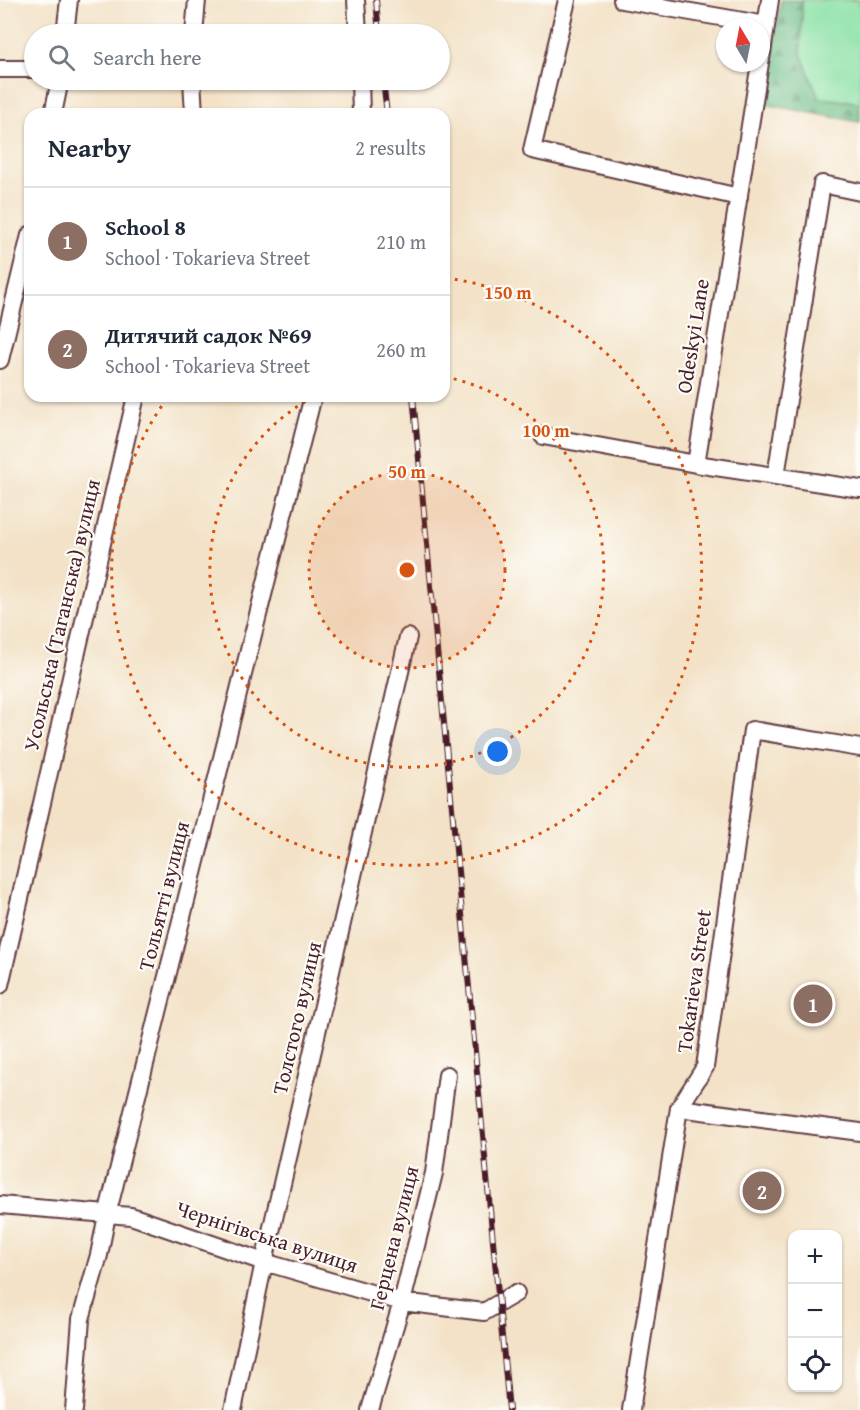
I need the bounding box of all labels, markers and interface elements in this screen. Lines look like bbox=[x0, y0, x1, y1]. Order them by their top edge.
north arrow bbox=[716, 18, 770, 72]
search box bbox=[24, 24, 450, 90]
icon: search bbox=[45, 41, 78, 74]
text: Search here bbox=[93, 41, 202, 73]
text: Nearby bbox=[48, 128, 131, 167]
text: 2 results bbox=[355, 133, 426, 162]
text: School 8 bbox=[105, 211, 186, 243]
text: 1 bbox=[62, 227, 73, 256]
text: 210 m bbox=[376, 227, 426, 256]
text: School · Tokarieva Street bbox=[105, 243, 310, 272]
street label: Odeskyi Lane bbox=[668, 276, 717, 395]
text: 150 m bbox=[484, 279, 532, 306]
text: Дитячий садок №69 bbox=[105, 319, 312, 351]
text: 2 bbox=[62, 335, 73, 364]
text: 260 m bbox=[376, 335, 426, 364]
text: School · Tokarieva Street bbox=[105, 351, 310, 380]
text: 100 m bbox=[522, 417, 570, 444]
text: 50 m bbox=[388, 458, 427, 485]
street label: Усольська (Таганська) вулиця bbox=[15, 476, 108, 754]
centre of rings bbox=[397, 560, 417, 580]
your location bbox=[483, 737, 512, 766]
street label: Тольятті вулиця bbox=[130, 818, 197, 974]
street label: Tokarieva Street bbox=[668, 907, 719, 1055]
street label: Толстого вулиця bbox=[264, 938, 329, 1097]
pin: 1 bbox=[794, 982, 832, 1026]
street label: Герцена вулиця bbox=[361, 1162, 426, 1313]
pin: 2 bbox=[742, 1168, 782, 1214]
street label: Чернігівська вулиця bbox=[172, 1193, 362, 1281]
map controls bbox=[788, 1230, 842, 1392]
button: + bbox=[788, 1230, 842, 1284]
button: − bbox=[788, 1284, 842, 1338]
button: locate bbox=[788, 1338, 842, 1392]

